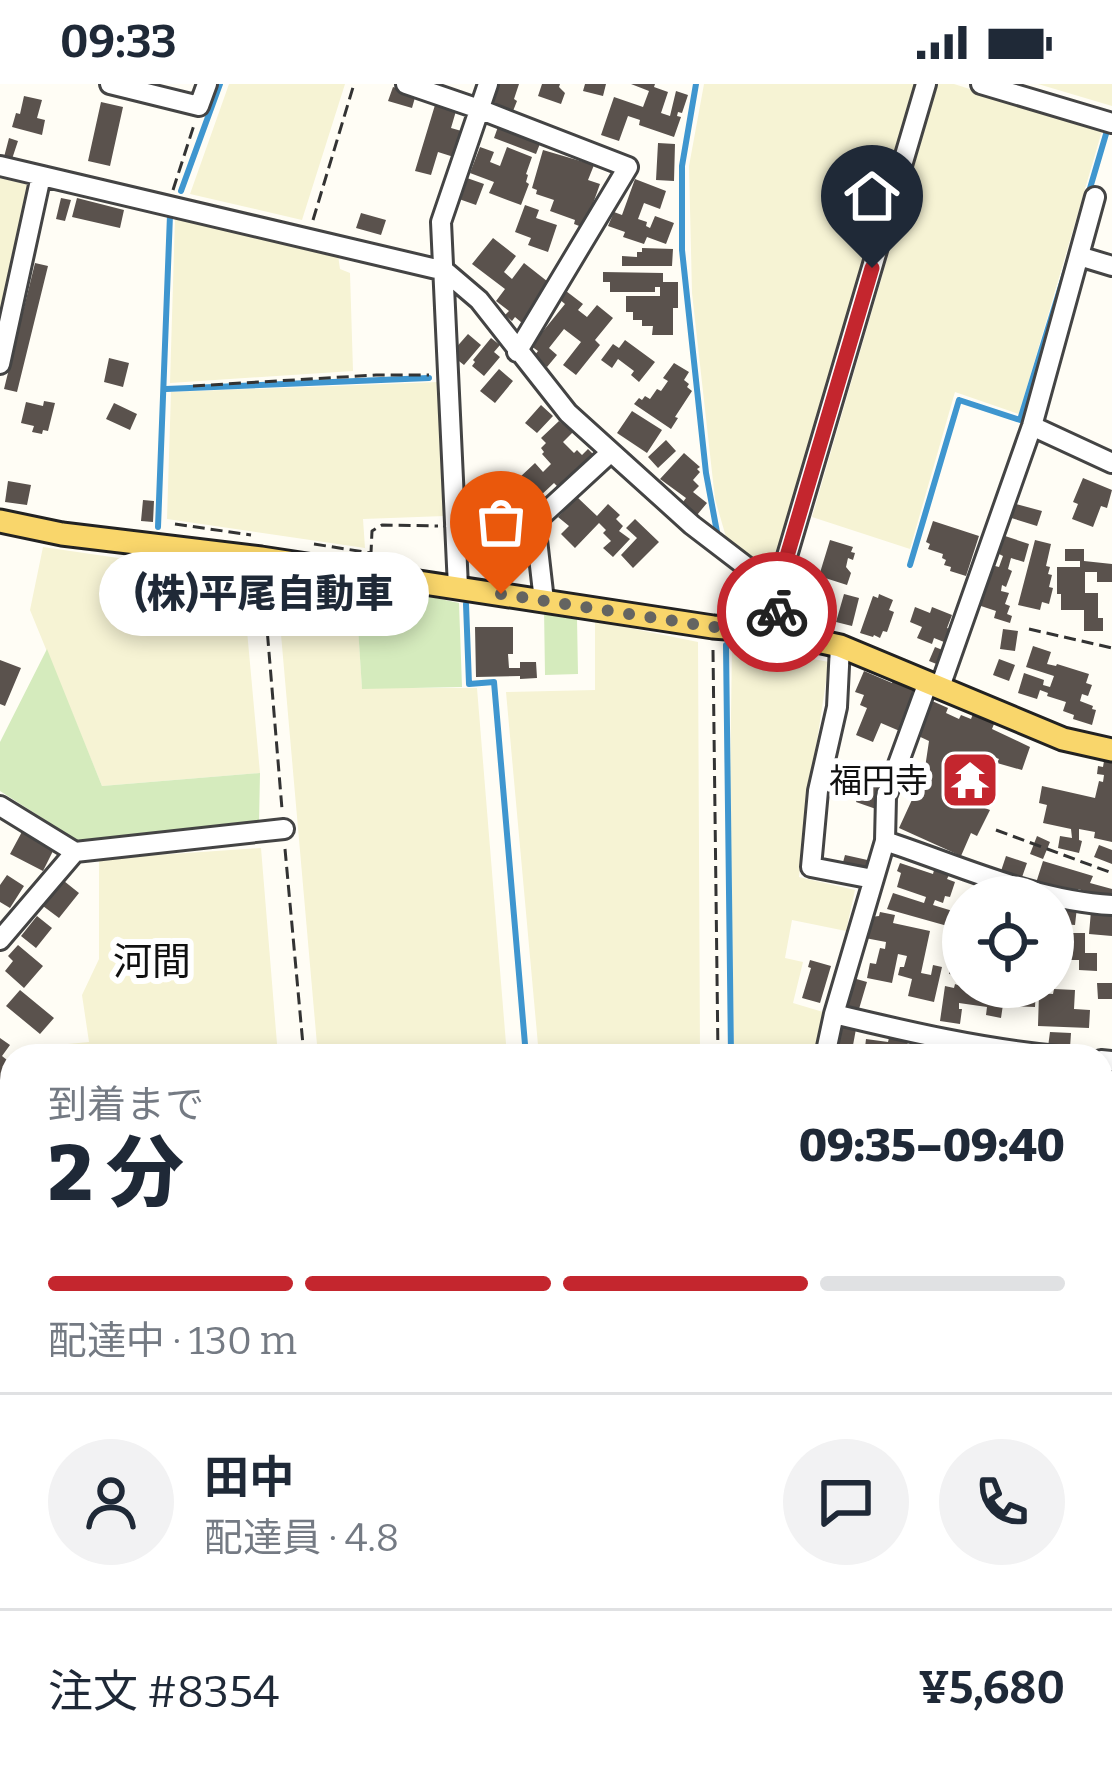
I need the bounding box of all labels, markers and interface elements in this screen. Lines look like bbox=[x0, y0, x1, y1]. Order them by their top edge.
text: 09:33 bbox=[60, 15, 177, 69]
pin bbox=[821, 145, 923, 268]
icon: home bbox=[839, 163, 905, 229]
pin bbox=[450, 471, 552, 594]
icon: bag bbox=[468, 489, 534, 555]
callout: (株)平尾自動車 bbox=[99, 552, 429, 636]
courier bbox=[717, 552, 837, 672]
text: (株)平尾自動車 bbox=[135, 571, 393, 617]
icon: bike bbox=[744, 579, 810, 645]
temple icon: 福円寺 bbox=[939, 749, 1001, 811]
place label: 福円寺 bbox=[829, 761, 928, 801]
map controls bbox=[942, 876, 1074, 1008]
button: locate bbox=[942, 876, 1074, 1008]
district label: 河間 bbox=[113, 939, 191, 985]
text: 到着まで bbox=[48, 1082, 204, 1128]
text: 09:35–09:40 bbox=[799, 1119, 1065, 1173]
text: 2 分 bbox=[48, 1127, 184, 1221]
text: 配達中 · 130 m bbox=[48, 1318, 297, 1364]
button: person bbox=[48, 1439, 174, 1565]
button: chat bbox=[783, 1439, 909, 1565]
button: phone bbox=[939, 1439, 1065, 1565]
text: 田中 bbox=[204, 1451, 294, 1505]
text: 配達員 · 4.8 bbox=[204, 1515, 399, 1561]
text: ¥5,680 bbox=[918, 1661, 1065, 1715]
text: 注文 #8354 bbox=[48, 1665, 279, 1719]

